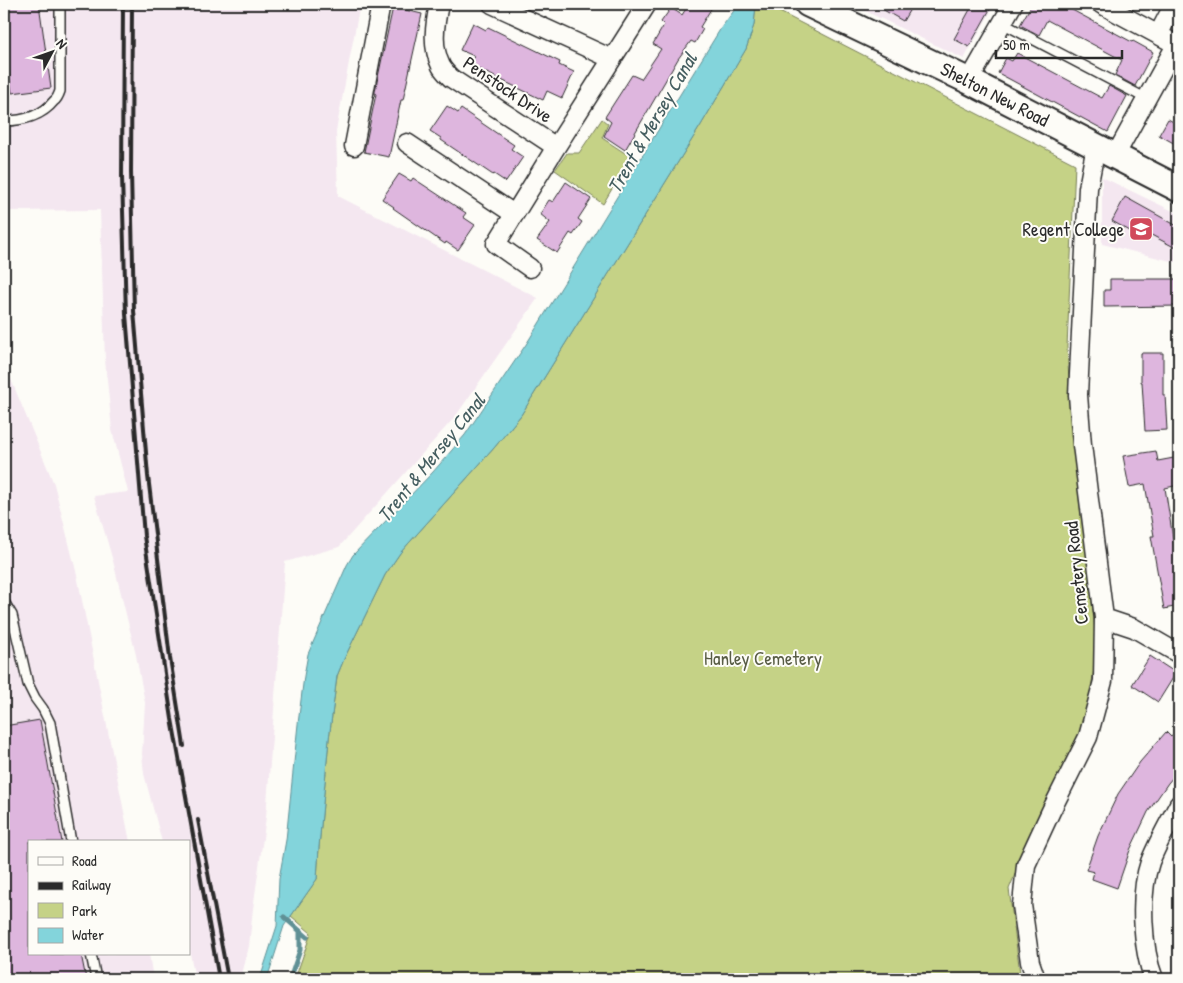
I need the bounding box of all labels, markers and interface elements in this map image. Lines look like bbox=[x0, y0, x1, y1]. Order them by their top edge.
north arrow bbox=[28, 28, 78, 78]
scale bar bbox=[996, 28, 1122, 60]
text: N bbox=[53, 34, 72, 53]
text: 50 m bbox=[1003, 34, 1030, 55]
water label: Trent & Mersey Canal bbox=[600, 46, 704, 198]
street label: Penstock Drive bbox=[458, 50, 558, 129]
street label: Shelton New Road bbox=[936, 56, 1054, 133]
place label: Regent College bbox=[1022, 216, 1124, 242]
school or university icon: Regent College bbox=[1128, 216, 1154, 242]
water label: Trent & Mersey Canal bbox=[370, 386, 493, 528]
street label: Cemetery Road bbox=[1058, 520, 1094, 626]
park label: Hanley Cemetery bbox=[704, 645, 822, 671]
legend bbox=[28, 840, 190, 956]
text: Road bbox=[72, 850, 97, 871]
text: Railway bbox=[72, 874, 111, 895]
text: Park bbox=[72, 900, 97, 921]
text: Water bbox=[72, 924, 104, 945]

